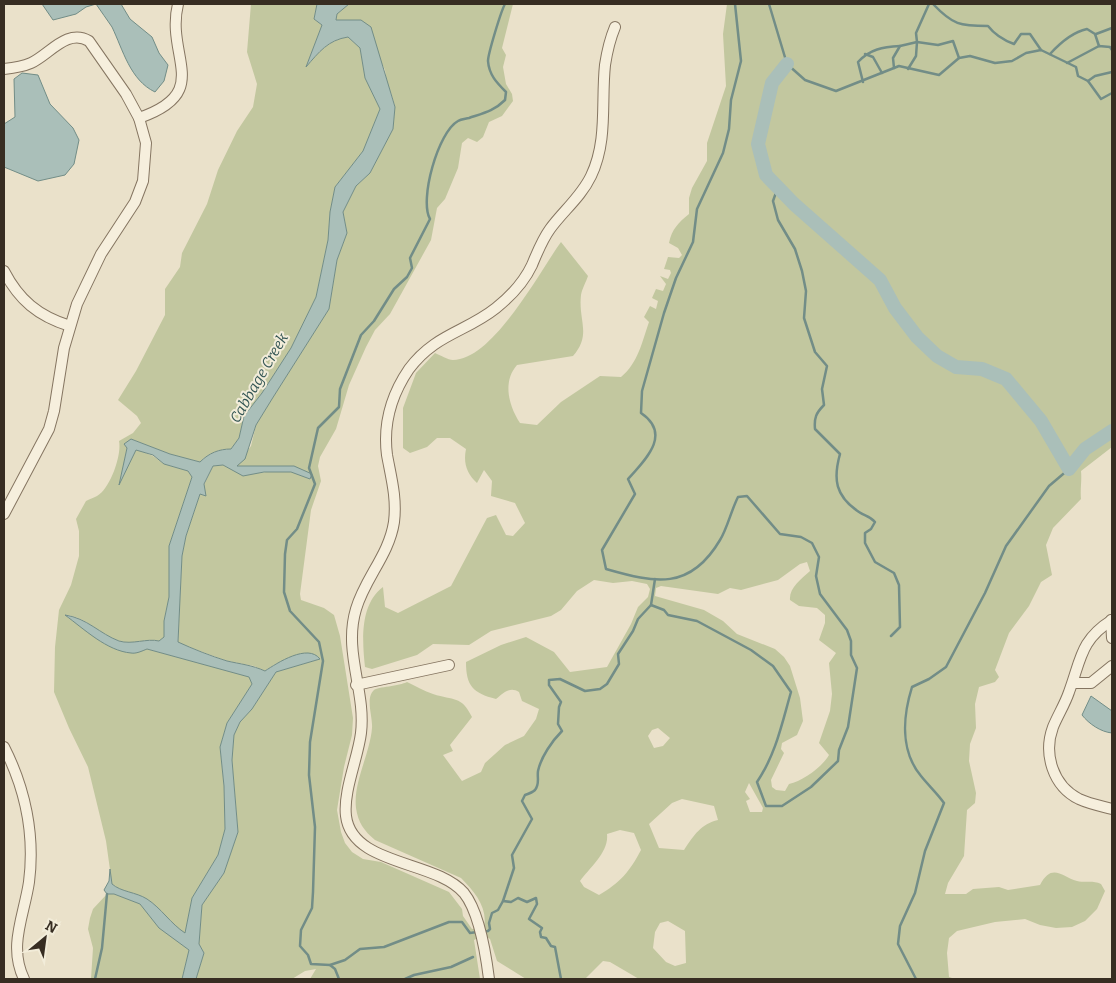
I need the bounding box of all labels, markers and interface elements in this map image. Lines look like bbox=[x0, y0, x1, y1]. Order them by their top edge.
water label: Cabbage Creek bbox=[226, 329, 292, 426]
north arrow bbox=[20, 913, 70, 963]
text: N bbox=[42, 917, 60, 937]

